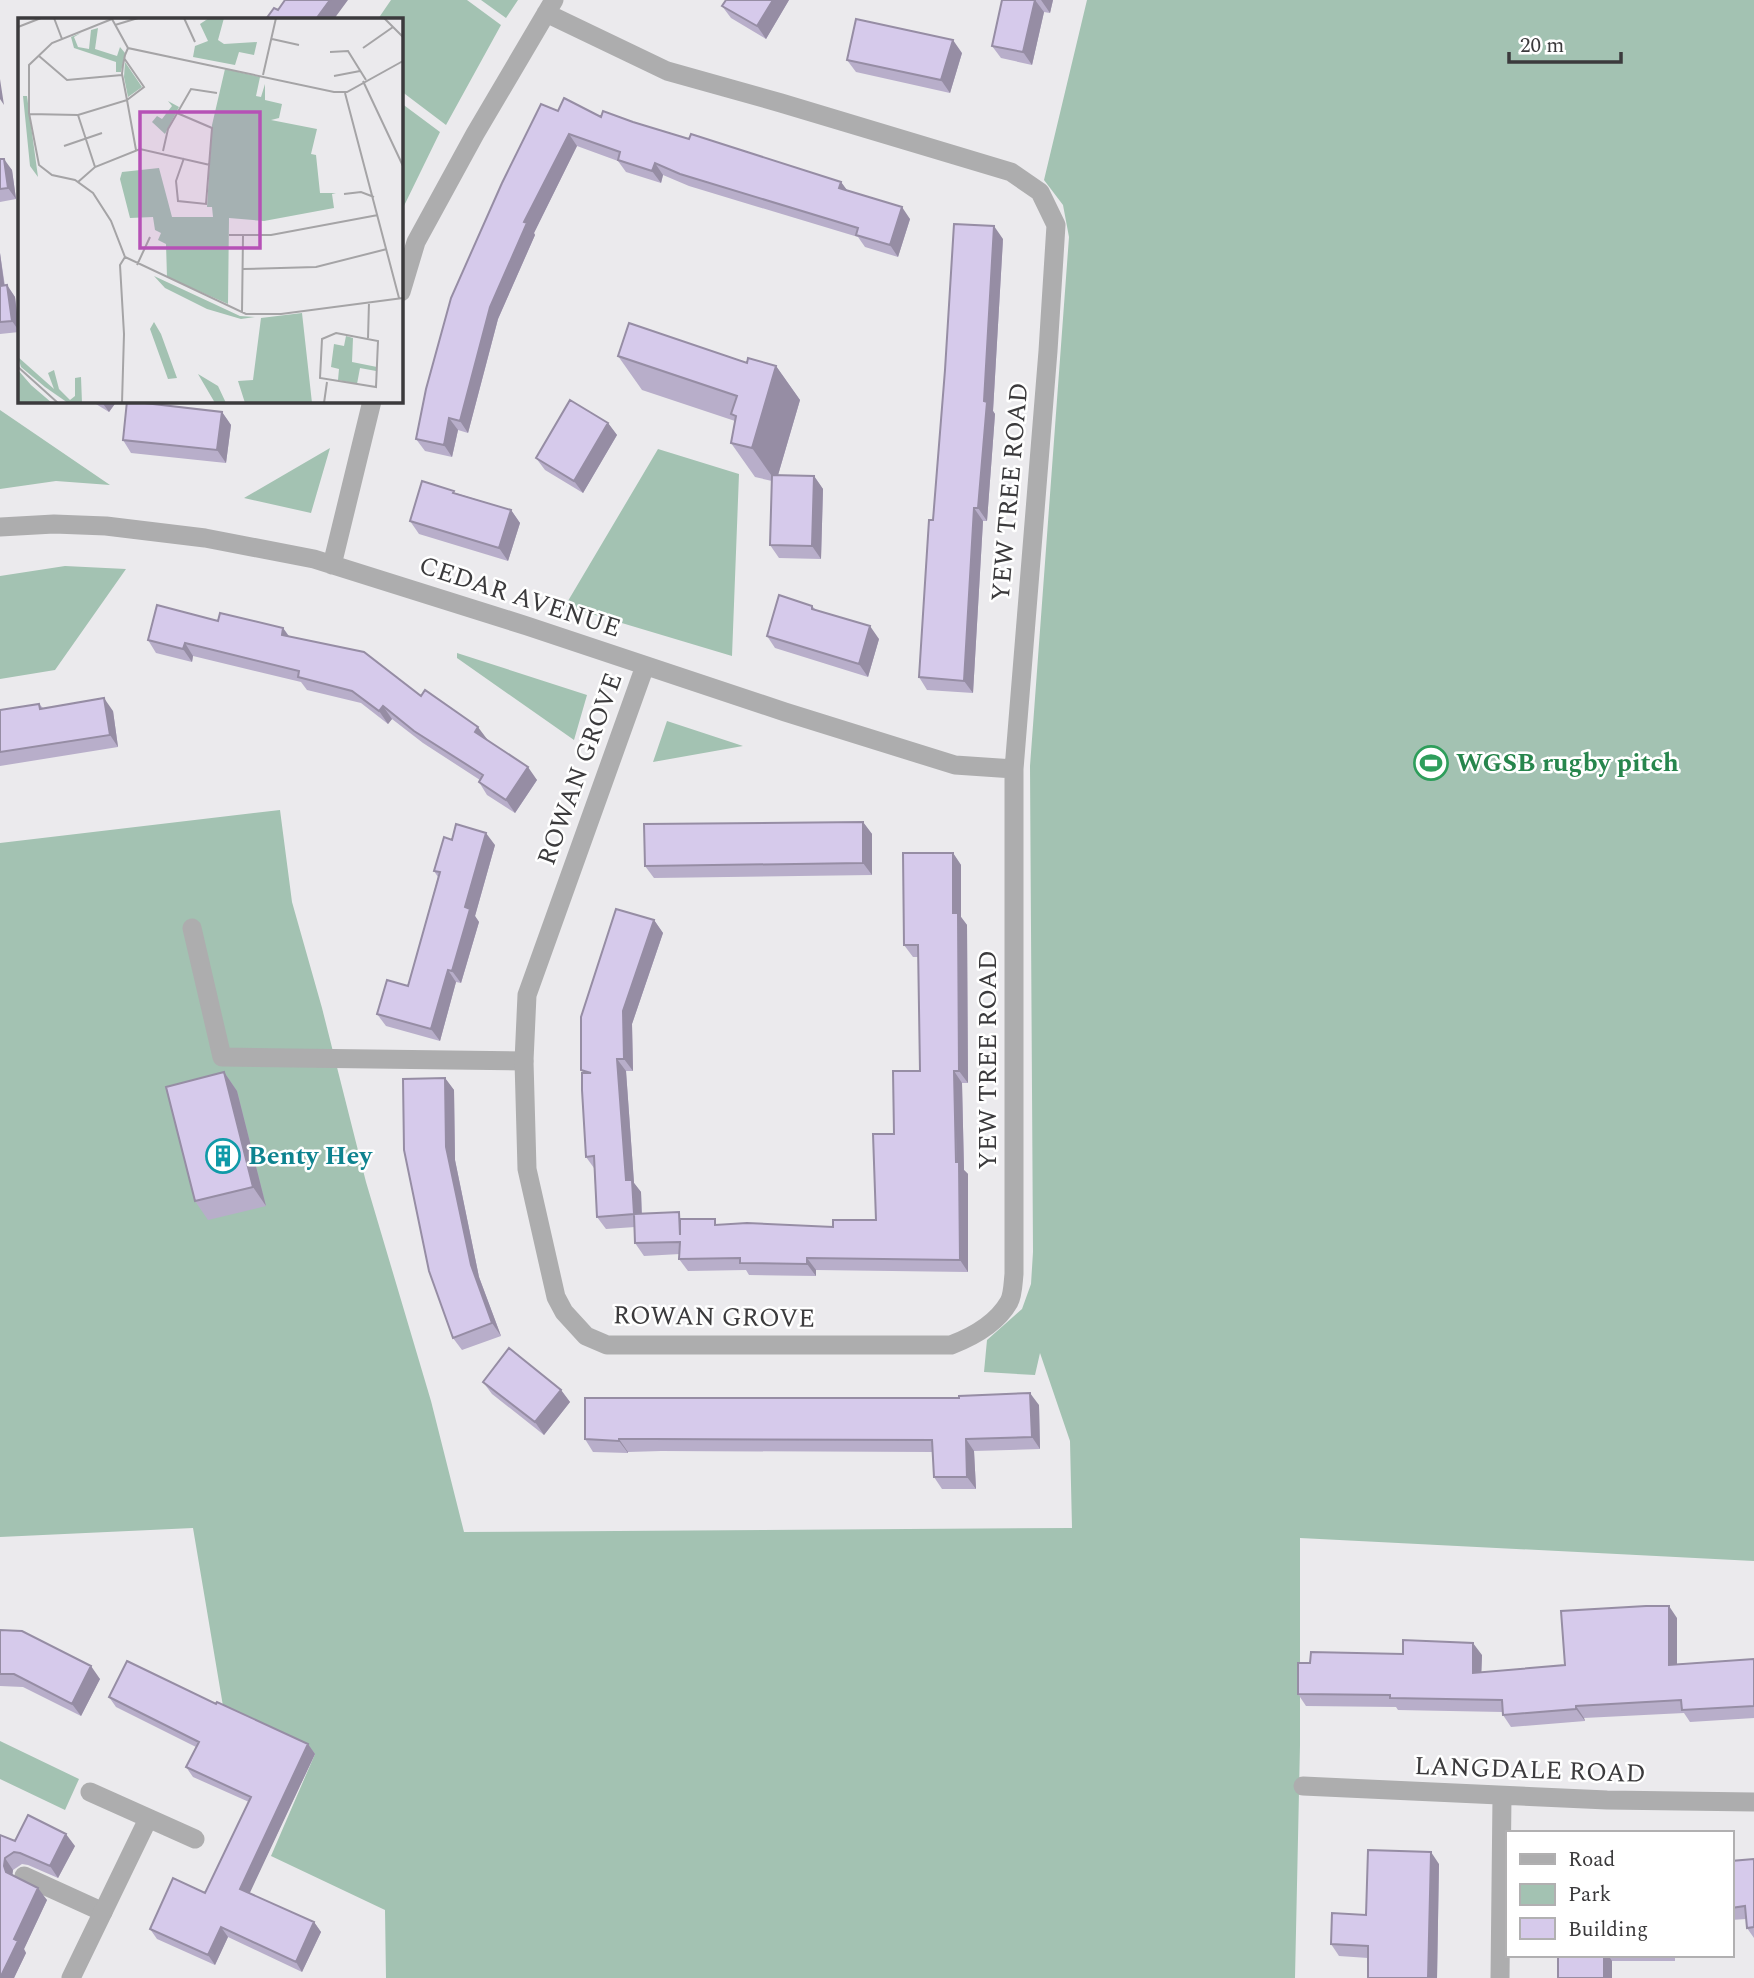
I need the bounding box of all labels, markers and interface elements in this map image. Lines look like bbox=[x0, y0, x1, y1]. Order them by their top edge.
inset map bbox=[18, 18, 402, 402]
scale bar bbox=[1509, 21, 1621, 65]
text: 20 m bbox=[1520, 30, 1564, 62]
street label: YEW TREE ROAD bbox=[980, 381, 1040, 603]
street label: CEDAR AVENUE bbox=[414, 545, 626, 649]
street label: ROWAN GROVE bbox=[527, 667, 633, 871]
place label: WGSB rugby pitch bbox=[1456, 743, 1679, 783]
sports icon: WGSB rugby pitch bbox=[1412, 744, 1450, 782]
street label: YEW TREE ROAD bbox=[968, 950, 1008, 1170]
place label: Benty Hey bbox=[248, 1136, 374, 1176]
building icon: Benty Hey bbox=[204, 1137, 242, 1175]
street label: ROWAN GROVE bbox=[612, 1295, 816, 1339]
street label: LANGDALE ROAD bbox=[1414, 1746, 1646, 1794]
legend bbox=[1506, 1831, 1733, 1957]
text: Road bbox=[1568, 1844, 1615, 1876]
text: Park bbox=[1568, 1879, 1612, 1911]
text: Building bbox=[1568, 1914, 1648, 1946]

